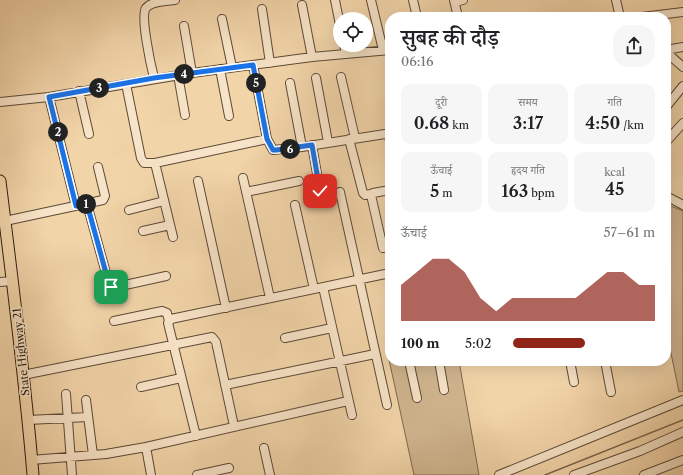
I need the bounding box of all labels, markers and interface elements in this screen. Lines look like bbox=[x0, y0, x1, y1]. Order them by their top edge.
map controls bbox=[333, 12, 373, 52]
button: locate bbox=[333, 12, 373, 52]
text: सुबह की दौड़ bbox=[401, 24, 499, 51]
button: share bbox=[613, 25, 655, 67]
text: 06:16 bbox=[401, 53, 434, 69]
pin: 4 bbox=[174, 64, 194, 84]
text: 4 bbox=[181, 67, 187, 81]
pin: 5 bbox=[246, 73, 266, 93]
text: 5 bbox=[253, 76, 259, 90]
pin: 3 bbox=[89, 78, 109, 98]
text: 3 bbox=[96, 81, 102, 95]
text: दूरी bbox=[435, 95, 447, 109]
text: समय bbox=[518, 95, 538, 109]
text: गति bbox=[607, 95, 622, 109]
text: 0.68 bbox=[414, 113, 449, 133]
text: 3:17 bbox=[513, 113, 543, 133]
text: 4:50 bbox=[585, 113, 620, 133]
text: km bbox=[449, 118, 469, 132]
text: /km bbox=[620, 118, 644, 132]
pin: 2 bbox=[48, 122, 68, 142]
text: 2 bbox=[55, 125, 61, 139]
pin: 6 bbox=[280, 139, 300, 159]
text: 6 bbox=[287, 142, 293, 156]
text: ऊँचाई bbox=[430, 163, 452, 177]
text: हृदय गति bbox=[511, 163, 545, 177]
text: kcal bbox=[604, 165, 625, 179]
pin bbox=[303, 174, 337, 208]
text: 45 bbox=[605, 179, 624, 199]
icon: check bbox=[309, 180, 331, 202]
text: 5 bbox=[430, 181, 439, 201]
text: 163 bbox=[501, 181, 528, 201]
text: m bbox=[439, 186, 453, 200]
text: bpm bbox=[528, 186, 555, 200]
pin: 1 bbox=[76, 194, 96, 214]
text: 1 bbox=[84, 197, 88, 211]
text: ऊँचाई bbox=[401, 224, 427, 240]
text: 57–61 m bbox=[604, 224, 655, 240]
pin bbox=[94, 270, 128, 304]
icon: arrive bbox=[100, 276, 122, 298]
street label: State Highway 21 bbox=[9, 307, 33, 397]
text: 100 m bbox=[401, 335, 440, 351]
text: 5:02 bbox=[465, 335, 491, 351]

